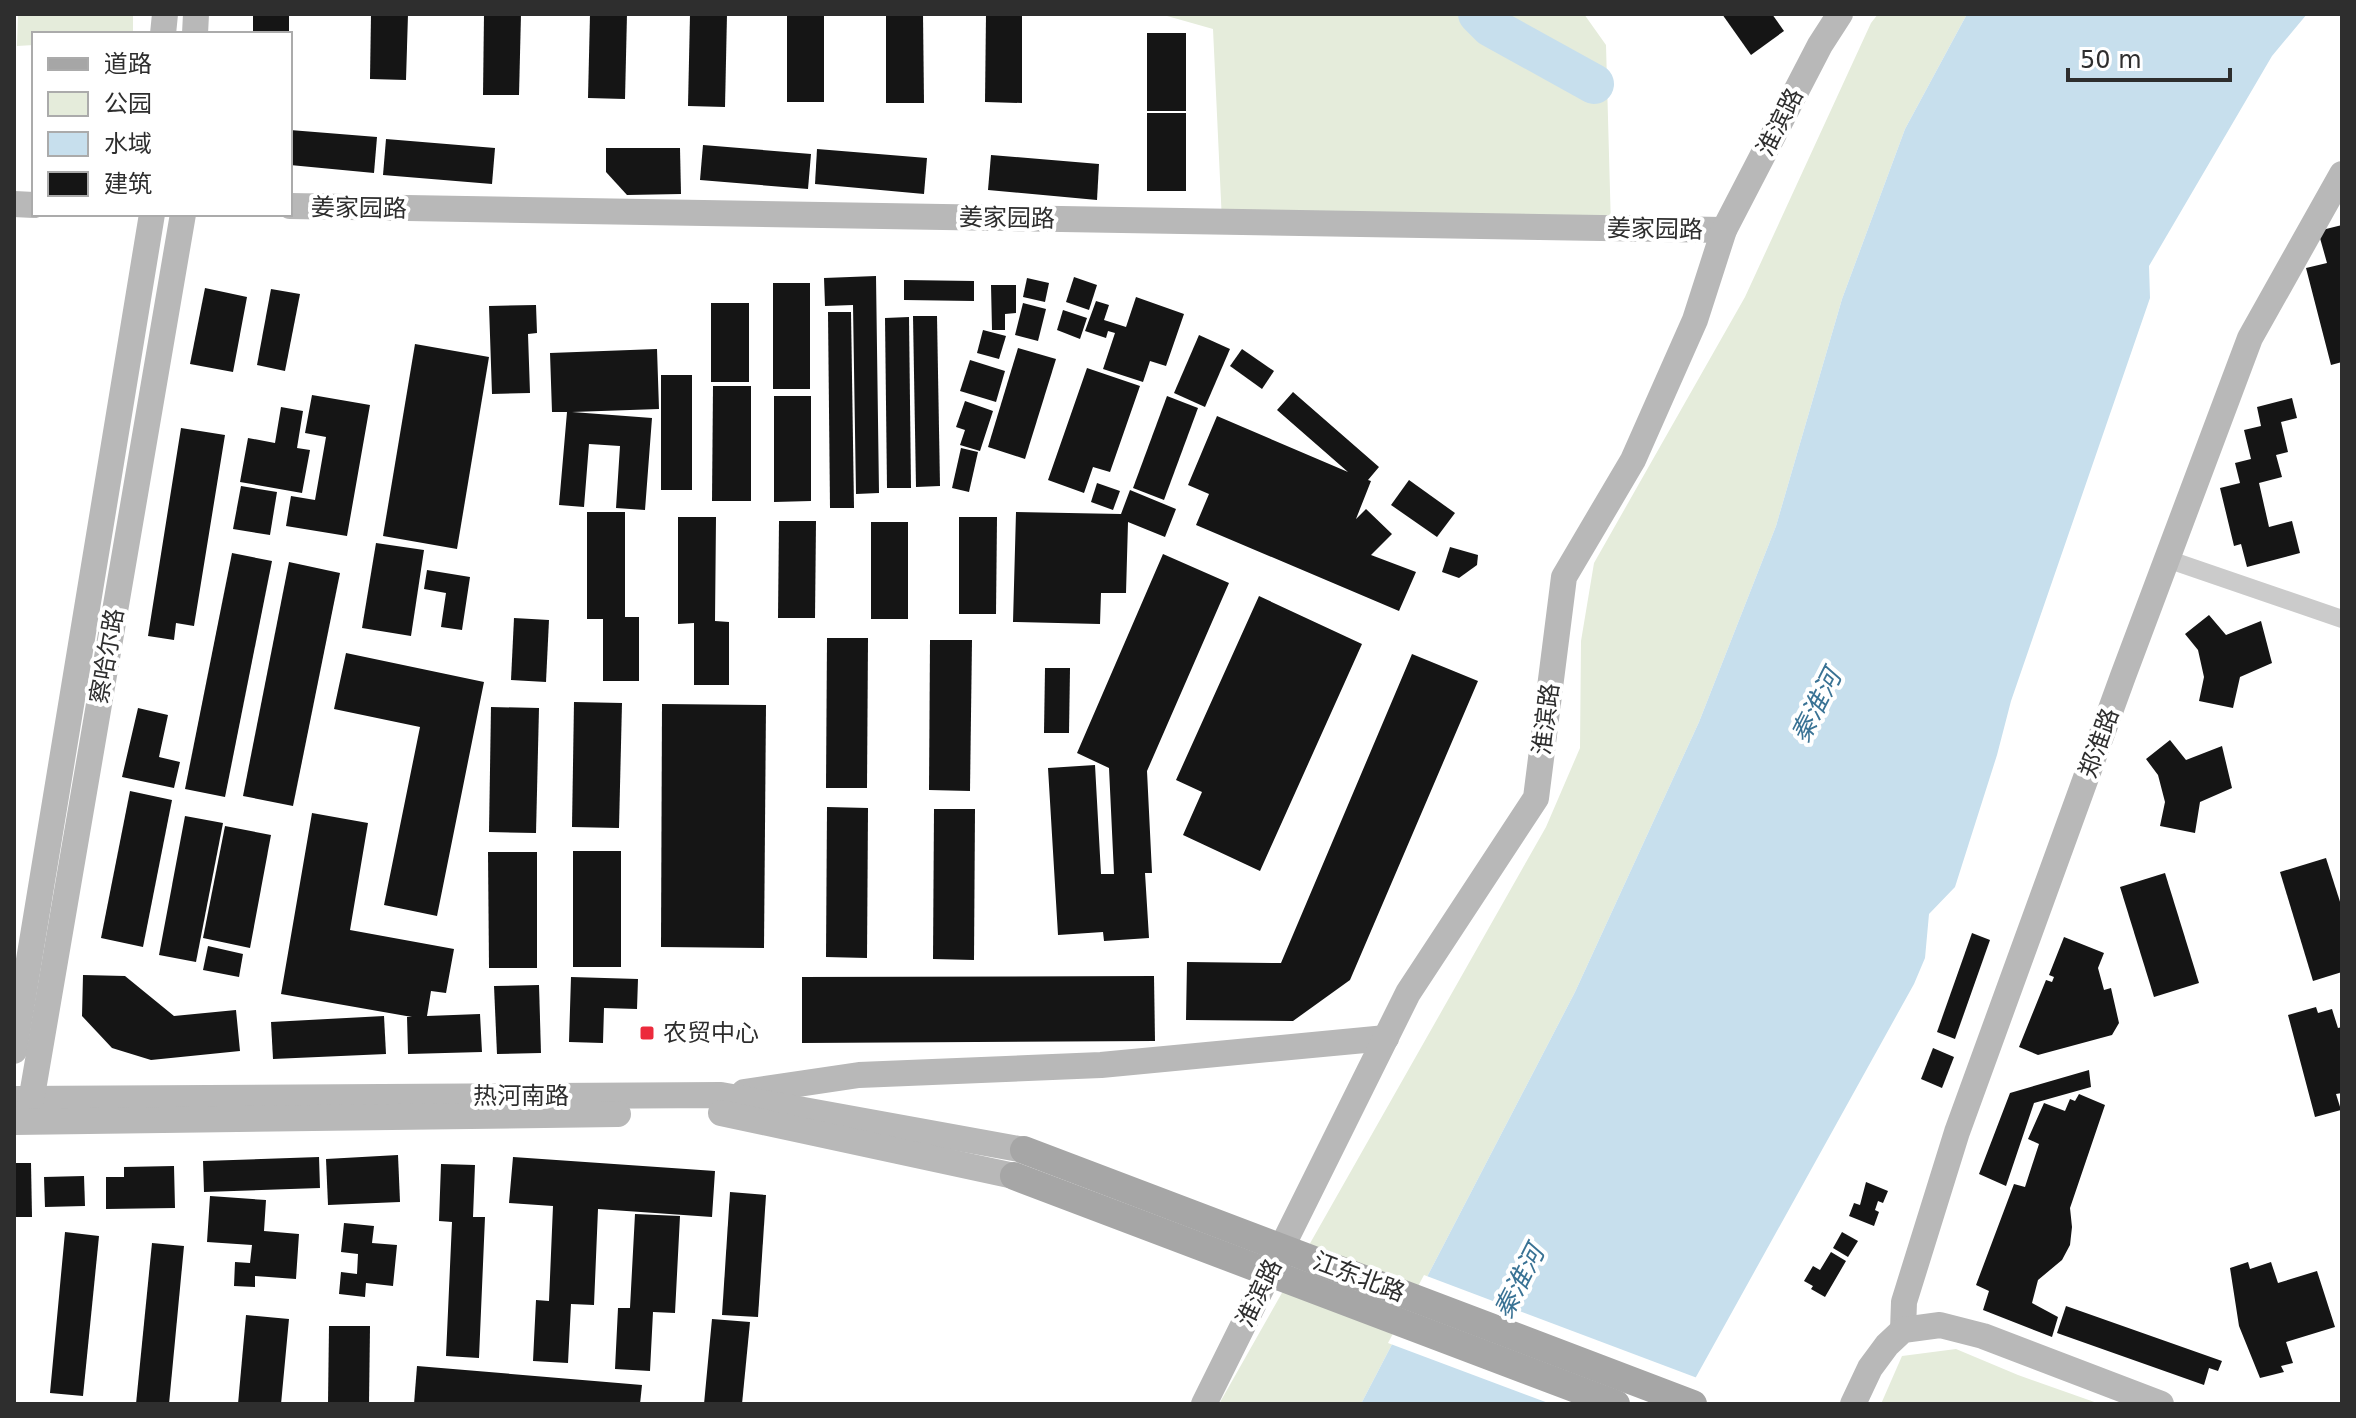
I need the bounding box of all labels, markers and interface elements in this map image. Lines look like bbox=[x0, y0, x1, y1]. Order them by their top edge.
legend bbox=[32, 32, 292, 216]
scale bar bbox=[2068, 32, 2230, 82]
text: 50 m bbox=[2080, 46, 2142, 74]
text: 道路 bbox=[104, 50, 152, 78]
street label: 淮滨路 bbox=[1751, 84, 1809, 160]
text: 公园 bbox=[104, 90, 152, 118]
text: 水域 bbox=[104, 130, 152, 158]
text: 建筑 bbox=[104, 170, 152, 198]
street label: 姜家园路 bbox=[311, 193, 407, 223]
street label: 姜家园路 bbox=[959, 203, 1055, 233]
street label: 姜家园路 bbox=[1607, 214, 1703, 244]
street label: 察哈尔路 bbox=[85, 606, 129, 706]
water label: 秦淮河 bbox=[1785, 660, 1849, 748]
street label: 淮滨路 bbox=[1528, 682, 1564, 756]
street label: 郑淮路 bbox=[2074, 704, 2124, 782]
place label: 农贸中心 bbox=[663, 1019, 759, 1047]
marker: 农贸中心 bbox=[638, 1024, 656, 1042]
street label: 热河南路 bbox=[473, 1082, 569, 1110]
water label: 秦淮河 bbox=[1488, 1236, 1552, 1324]
street label: 江东北路 bbox=[1309, 1247, 1409, 1307]
street label: 淮滨路 bbox=[1231, 1255, 1287, 1331]

